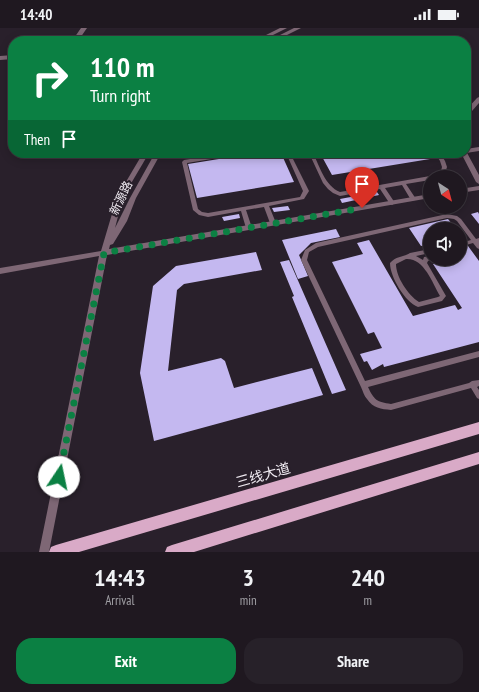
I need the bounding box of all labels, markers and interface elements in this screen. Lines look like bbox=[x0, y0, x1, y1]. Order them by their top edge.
text: 14:40 bbox=[20, 5, 52, 24]
text: 110 m bbox=[90, 48, 154, 85]
icon: right bbox=[24, 52, 76, 104]
text: Turn right bbox=[90, 84, 150, 107]
icon: arrive bbox=[58, 128, 80, 150]
text: Then bbox=[24, 130, 50, 149]
pin bbox=[345, 167, 379, 208]
north arrow bbox=[423, 170, 467, 214]
map controls bbox=[423, 170, 467, 266]
icon: arrive bbox=[351, 173, 373, 195]
street label: 新源路 bbox=[106, 178, 135, 217]
button: sound bbox=[423, 222, 467, 266]
position arrow bbox=[38, 456, 80, 498]
street label: 三线大道 bbox=[234, 459, 292, 491]
text: 14:43 bbox=[94, 562, 146, 593]
text: 3 bbox=[242, 562, 254, 593]
text: 240 bbox=[351, 562, 385, 593]
text: Arrival bbox=[105, 592, 135, 609]
text: min bbox=[240, 592, 257, 609]
text: m bbox=[364, 592, 372, 609]
button: Exit bbox=[16, 638, 236, 684]
button: Share bbox=[244, 638, 463, 684]

